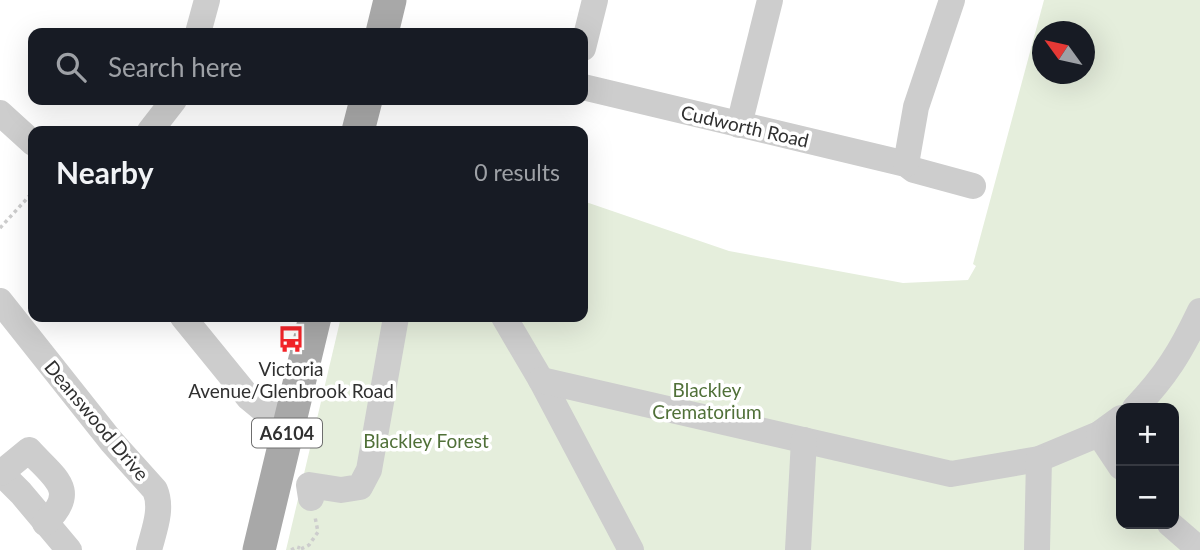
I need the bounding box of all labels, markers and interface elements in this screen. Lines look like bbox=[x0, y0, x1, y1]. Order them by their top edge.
north arrow bbox=[1032, 21, 1095, 84]
search box bbox=[28, 28, 588, 105]
icon: search bbox=[52, 48, 90, 86]
text: Search here bbox=[108, 51, 242, 83]
street label: Cudworth Road bbox=[679, 100, 811, 152]
text: Nearby bbox=[56, 154, 154, 190]
text: 0 results bbox=[474, 158, 560, 186]
bus stop icon: Victoria Avenue/Glenbrook Road bbox=[276, 324, 306, 354]
street label: Deanswood Drive bbox=[40, 355, 154, 485]
place label: Victoria Avenue/Glenbrook Road bbox=[188, 357, 394, 402]
park label: Blackley Crematorium bbox=[652, 378, 762, 423]
map controls bbox=[1116, 403, 1179, 529]
button: + bbox=[1116, 403, 1179, 466]
road number: A6104 bbox=[252, 418, 322, 447]
park label: Blackley Forest bbox=[363, 429, 489, 452]
button: − bbox=[1116, 466, 1179, 529]

